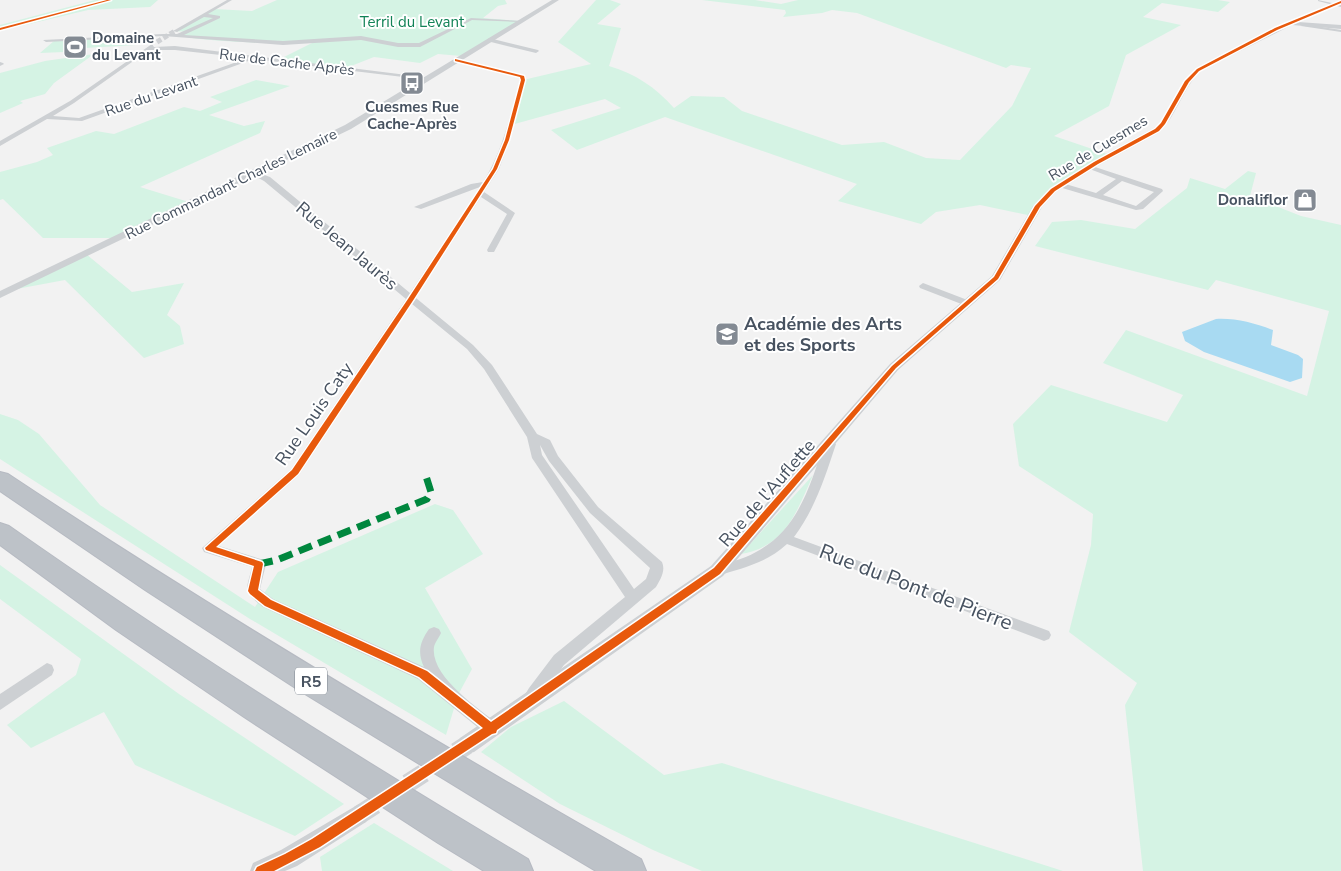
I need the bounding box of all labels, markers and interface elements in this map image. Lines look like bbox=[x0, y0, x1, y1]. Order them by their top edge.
park label: Terril du Levant bbox=[360, 12, 465, 32]
place label: Domaine du Levant bbox=[92, 28, 161, 65]
sports icon: Domaine du Levant bbox=[62, 34, 88, 60]
street label: Rue de Cache Après bbox=[218, 44, 356, 80]
bus stop icon: Cuesmes Rue Cache-Après bbox=[399, 70, 425, 96]
street label: Rue du Levant bbox=[102, 71, 201, 121]
place label: Cuesmes Rue Cache-Après bbox=[365, 97, 459, 134]
street label: Rue de Cuesmes bbox=[1045, 110, 1151, 186]
street label: Rue Commandant Charles Lemaire bbox=[122, 124, 340, 244]
shop icon: Donaliflor bbox=[1292, 187, 1318, 213]
place label: Donaliflor bbox=[1218, 190, 1288, 210]
street label: Rue Jean Jaurès bbox=[291, 196, 403, 296]
place label: Académie des Arts et des Sports bbox=[744, 312, 902, 357]
school or university icon: Académie des Arts et des Sports bbox=[714, 321, 740, 347]
street label: Rue Louis Caty bbox=[270, 357, 359, 470]
street label: Rue de l'Auflette bbox=[713, 434, 821, 552]
street label: Rue du Pont de Pierre bbox=[815, 537, 1017, 637]
road number: R5 bbox=[295, 668, 327, 694]

